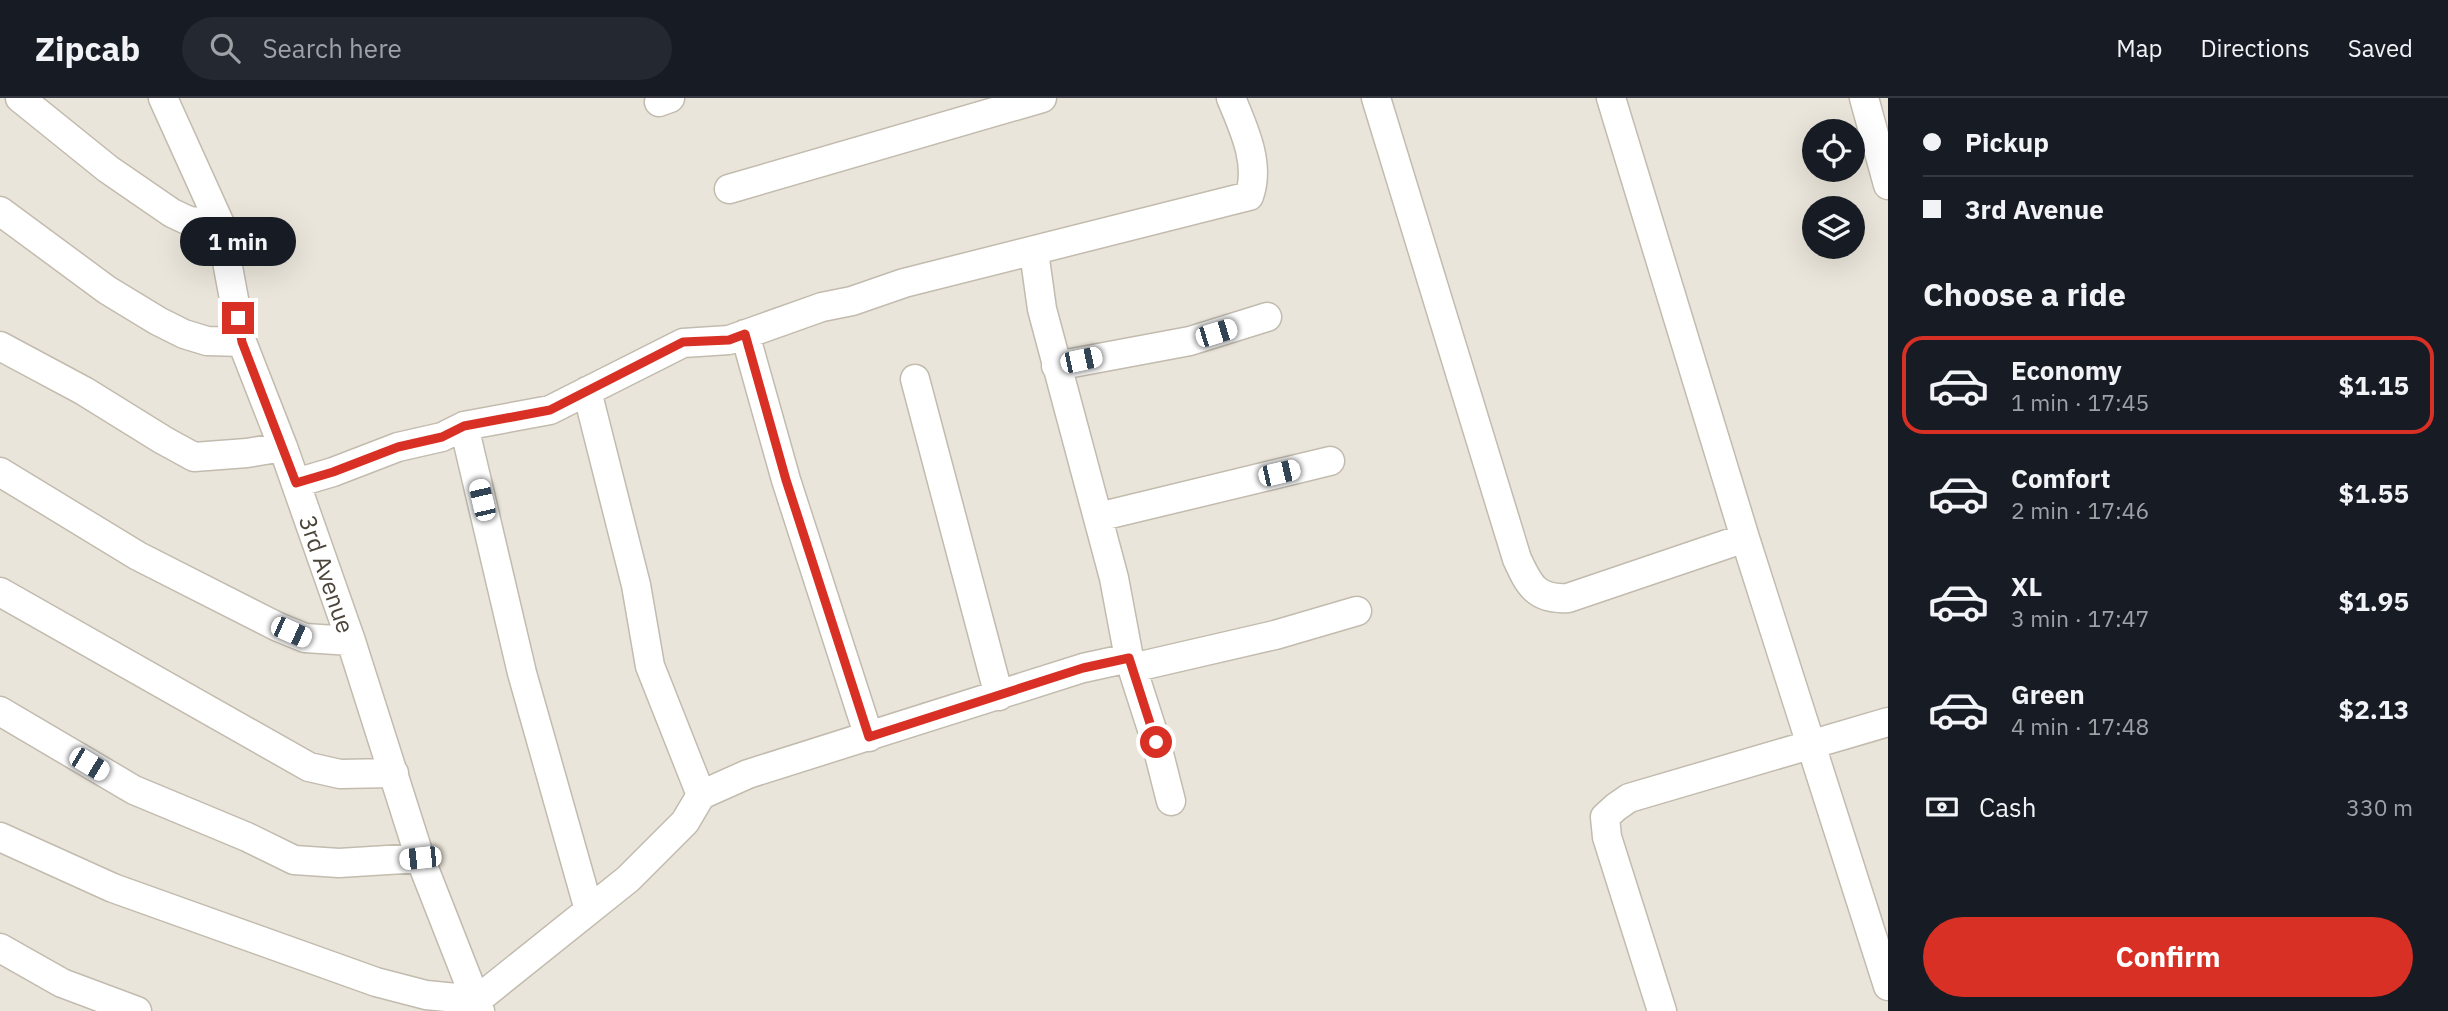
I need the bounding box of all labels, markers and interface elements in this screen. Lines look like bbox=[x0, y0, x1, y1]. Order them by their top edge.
search box bbox=[182, 17, 672, 80]
text: Zipcab bbox=[35, 27, 140, 70]
icon: search bbox=[206, 29, 244, 67]
text: Search here bbox=[262, 31, 402, 65]
text: Map bbox=[2116, 32, 2162, 64]
text: Directions bbox=[2200, 32, 2310, 64]
text: Saved bbox=[2348, 32, 2413, 64]
map controls bbox=[1802, 119, 1865, 259]
button: locate bbox=[1802, 119, 1865, 182]
text: Pickup bbox=[1965, 125, 2049, 159]
text: 3rd Avenue bbox=[1965, 192, 2104, 226]
button: layers bbox=[1802, 196, 1865, 259]
callout: 1 min bbox=[180, 216, 296, 266]
text: 1 min bbox=[208, 226, 268, 256]
text: Choose a ride bbox=[1923, 273, 2126, 315]
route end bbox=[222, 302, 254, 334]
car bbox=[1193, 317, 1240, 349]
car bbox=[1059, 345, 1104, 375]
text: Economy bbox=[2011, 353, 2122, 387]
icon: car bbox=[1927, 354, 1990, 417]
text: $1.15 bbox=[2339, 368, 2409, 402]
text: 1 min · 17:45 bbox=[2011, 387, 2149, 417]
car bbox=[1257, 458, 1302, 488]
text: Comfort bbox=[2011, 461, 2110, 495]
icon: car bbox=[1927, 462, 1990, 525]
text: $1.55 bbox=[2339, 476, 2409, 510]
car bbox=[468, 477, 497, 523]
text: 2 min · 17:46 bbox=[2011, 495, 2149, 525]
street label: 3rd Avenue bbox=[292, 511, 362, 637]
text: XL bbox=[2011, 569, 2042, 603]
icon: car bbox=[1927, 570, 1990, 633]
text: $1.95 bbox=[2339, 584, 2409, 618]
text: 3 min · 17:47 bbox=[2011, 603, 2149, 633]
car bbox=[268, 614, 315, 650]
text: Green bbox=[2011, 677, 2085, 711]
icon: car bbox=[1927, 678, 1990, 741]
text: $2.13 bbox=[2339, 692, 2409, 726]
text: 4 min · 17:48 bbox=[2011, 711, 2149, 741]
route start bbox=[1140, 726, 1172, 758]
car bbox=[66, 744, 113, 784]
icon: cash bbox=[1923, 788, 1961, 826]
text: Cash bbox=[1979, 790, 2036, 824]
text: 330 m bbox=[2346, 792, 2413, 822]
car bbox=[399, 845, 442, 871]
button: Confirm bbox=[1923, 917, 2413, 997]

